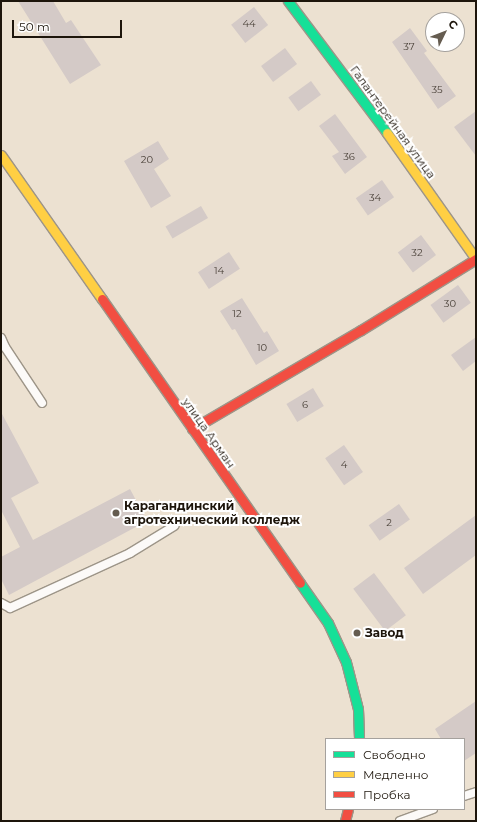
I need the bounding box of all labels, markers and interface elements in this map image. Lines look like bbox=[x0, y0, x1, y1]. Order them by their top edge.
scale bar bbox=[14, 12, 124, 38]
north arrow bbox=[425, 12, 465, 52]
text: С bbox=[445, 17, 461, 32]
house number: 44 bbox=[242, 18, 256, 30]
text: 50 m bbox=[19, 19, 50, 34]
house number: 37 bbox=[403, 41, 415, 53]
street label: Галантерейная улица bbox=[347, 63, 439, 181]
house number: 35 bbox=[431, 84, 443, 96]
house number: 36 bbox=[343, 151, 355, 163]
house number: 20 bbox=[141, 154, 153, 166]
house number: 34 bbox=[369, 192, 381, 204]
house number: 32 bbox=[411, 247, 423, 259]
house number: 14 bbox=[214, 265, 224, 277]
house number: 30 bbox=[444, 298, 456, 310]
house number: 12 bbox=[232, 308, 242, 320]
house number: 10 bbox=[257, 342, 267, 354]
street label: улица Арман bbox=[179, 395, 239, 471]
house number: 6 bbox=[302, 399, 308, 411]
house number: 4 bbox=[341, 459, 347, 471]
place label: Карагандинский агротехнический колледж bbox=[124, 499, 300, 527]
marker: Карагандинский агротехнический колледж bbox=[111, 508, 121, 518]
house number: 2 bbox=[386, 517, 392, 529]
place label: Завод bbox=[365, 626, 404, 640]
marker: Завод bbox=[352, 628, 362, 638]
legend bbox=[325, 738, 465, 810]
text: Свободно bbox=[363, 747, 426, 762]
text: Медленно bbox=[363, 767, 428, 782]
text: Пробка bbox=[363, 787, 411, 802]

